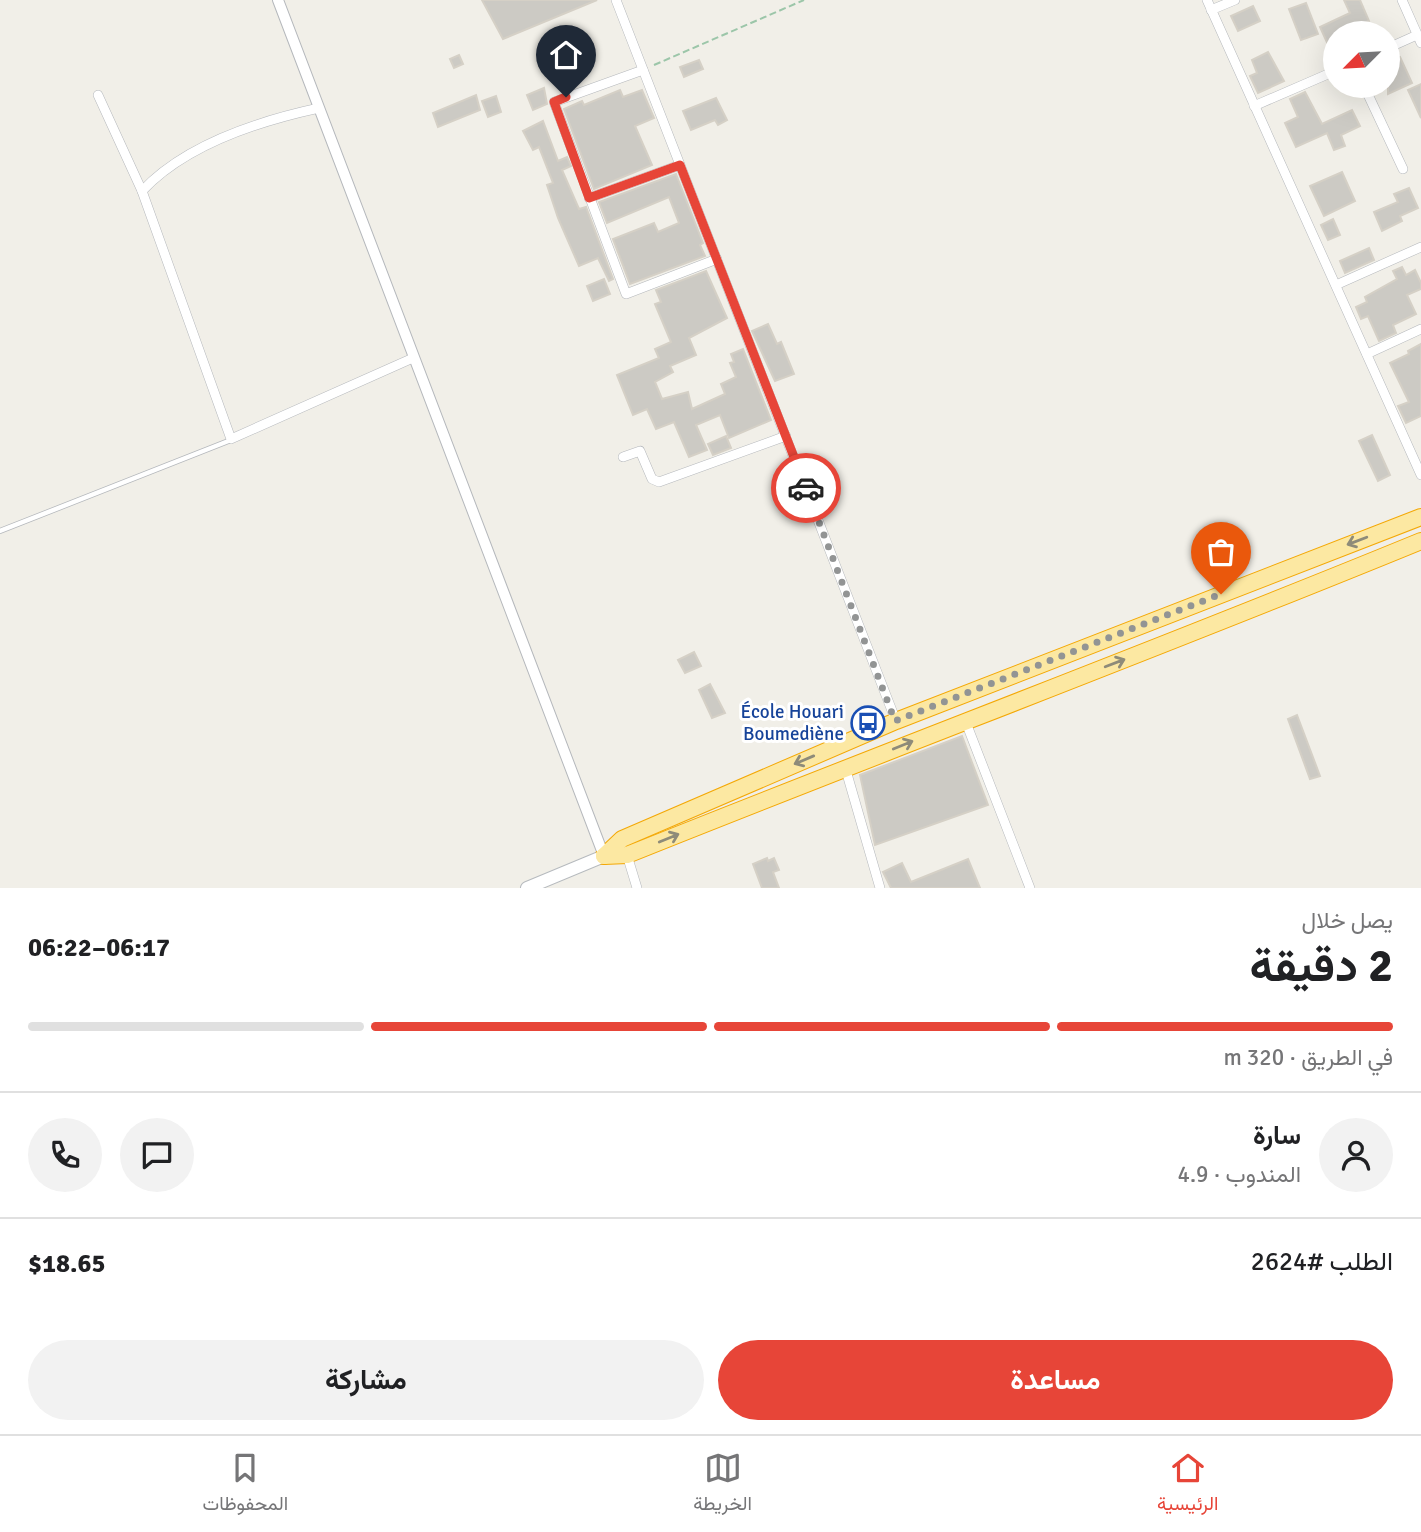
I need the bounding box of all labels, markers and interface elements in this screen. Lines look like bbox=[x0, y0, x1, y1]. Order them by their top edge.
north arrow bbox=[1323, 21, 1400, 98]
map controls bbox=[1323, 21, 1400, 98]
pin bbox=[536, 25, 596, 97]
icon: home bbox=[547, 36, 585, 74]
courier bbox=[771, 453, 841, 523]
icon: car bbox=[787, 469, 825, 507]
pin bbox=[1191, 522, 1251, 594]
icon: bag bbox=[1202, 533, 1240, 571]
one-way arrow bbox=[1347, 536, 1369, 549]
one-way arrow bbox=[1104, 656, 1126, 669]
place label: École Houari Boumediène bbox=[740, 700, 844, 746]
bus stop icon: École Houari Boumediène bbox=[849, 704, 887, 742]
one-way arrow bbox=[891, 737, 913, 750]
one-way arrow bbox=[794, 754, 815, 767]
one-way arrow bbox=[657, 831, 679, 844]
text: يصل خلال bbox=[1302, 906, 1393, 935]
text: 06:17–06:22 bbox=[28, 932, 170, 964]
text: 2 دقيقة bbox=[1250, 938, 1393, 994]
text: في الطريق · 320 m bbox=[1223, 1043, 1393, 1072]
button: phone bbox=[28, 1118, 102, 1192]
button: chat bbox=[120, 1118, 194, 1192]
button: person bbox=[1319, 1118, 1393, 1192]
text: سارة bbox=[1253, 1120, 1301, 1152]
text: المندوب · 4.9 bbox=[1178, 1160, 1301, 1189]
text: الطلب #2624 bbox=[1251, 1246, 1393, 1278]
text: $18.65 bbox=[28, 1248, 106, 1280]
button: مشاركة bbox=[28, 1340, 704, 1420]
button: مساعدة bbox=[718, 1340, 1393, 1420]
tab: المحفوظات bbox=[203, 1449, 288, 1520]
tab: الخريطة bbox=[693, 1449, 752, 1520]
tab: الرئيسية bbox=[1157, 1449, 1218, 1520]

